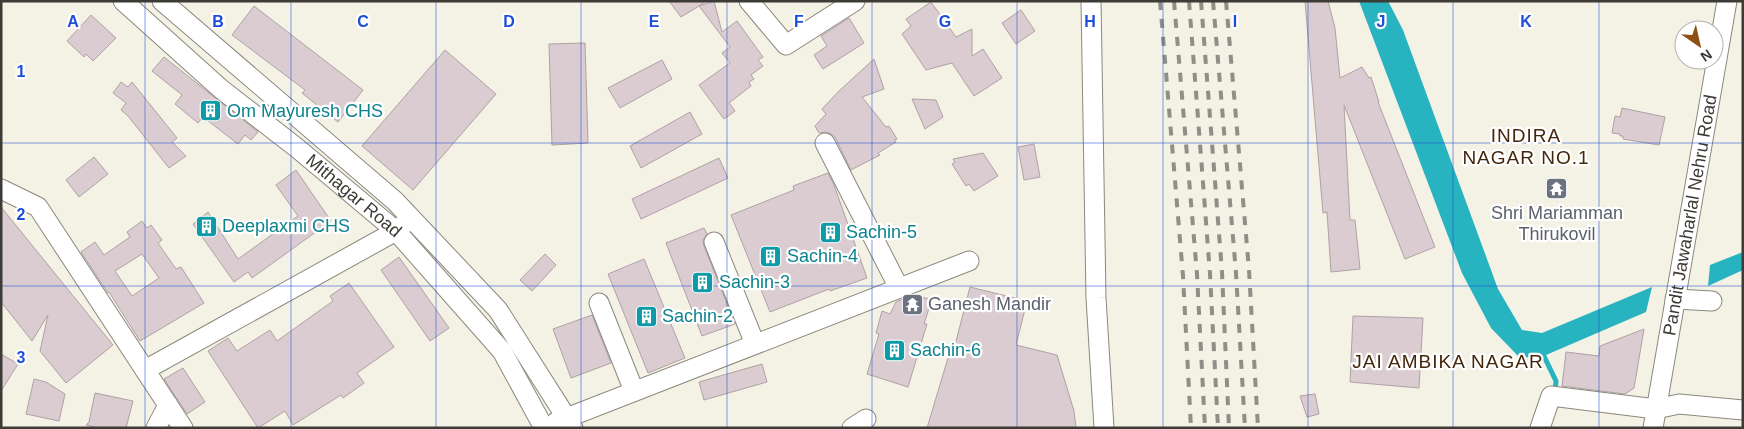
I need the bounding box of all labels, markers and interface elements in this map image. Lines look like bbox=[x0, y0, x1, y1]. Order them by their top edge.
text: A bbox=[67, 13, 79, 30]
text: B bbox=[212, 13, 224, 30]
text: C bbox=[357, 13, 369, 30]
text: D bbox=[503, 13, 515, 30]
text: E bbox=[649, 13, 660, 30]
text: F bbox=[794, 13, 804, 30]
text: G bbox=[939, 13, 951, 30]
text: H bbox=[1084, 13, 1096, 30]
text: I bbox=[1233, 13, 1237, 30]
text: J bbox=[1377, 13, 1385, 30]
text: K bbox=[1520, 13, 1532, 30]
north arrow bbox=[1674, 20, 1724, 70]
text: N bbox=[1698, 46, 1715, 65]
text: 1 bbox=[17, 63, 26, 80]
street label: Pandit Jawaharlal Nehru Road bbox=[1659, 93, 1721, 337]
building icon: Om Mayuresh CHS bbox=[199, 99, 223, 123]
place label: Om Mayuresh CHS bbox=[227, 101, 383, 121]
district label: INDIRA NAGAR NO.1 bbox=[1462, 125, 1590, 168]
street label: Mithagar Road bbox=[302, 150, 405, 241]
temple icon: Shri Mariamman Thirukovil bbox=[1545, 176, 1569, 200]
place label: Shri Mariamman Thirukovil bbox=[1491, 203, 1623, 244]
text: 2 bbox=[17, 206, 26, 223]
building icon: Deeplaxmi CHS bbox=[194, 214, 218, 238]
place label: Deeplaxmi CHS bbox=[222, 216, 350, 236]
building icon: Sachin-5 bbox=[818, 220, 842, 244]
place label: Sachin-5 bbox=[846, 222, 917, 242]
building icon: Sachin-4 bbox=[759, 244, 783, 268]
place label: Sachin-4 bbox=[787, 246, 858, 266]
building icon: Sachin-3 bbox=[691, 270, 715, 294]
place label: Sachin-3 bbox=[719, 272, 790, 292]
temple icon: Ganesh Mandir bbox=[900, 292, 924, 316]
place label: Ganesh Mandir bbox=[928, 294, 1051, 314]
building icon: Sachin-2 bbox=[634, 304, 658, 328]
place label: Sachin-2 bbox=[662, 306, 733, 326]
building icon: Sachin-6 bbox=[882, 338, 906, 362]
place label: Sachin-6 bbox=[910, 340, 981, 360]
text: 3 bbox=[17, 349, 26, 366]
district label: JAI AMBIKA NAGAR bbox=[1352, 351, 1544, 372]

